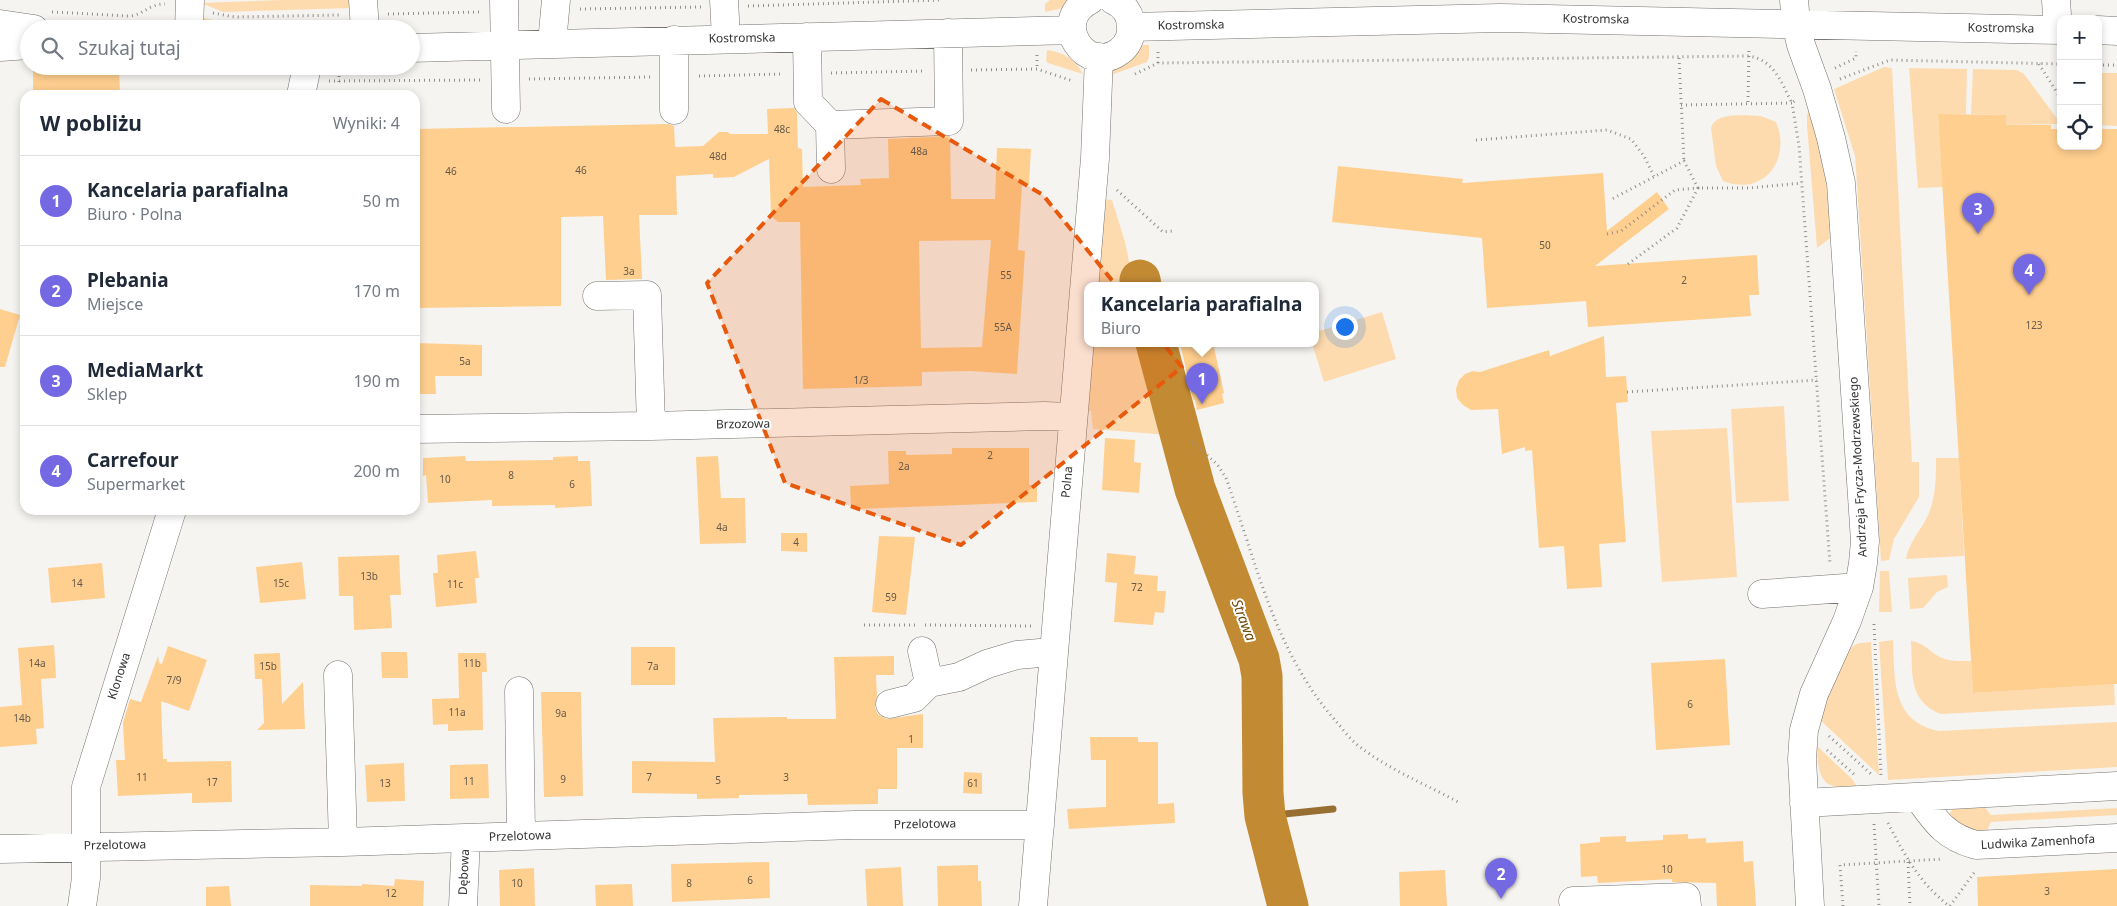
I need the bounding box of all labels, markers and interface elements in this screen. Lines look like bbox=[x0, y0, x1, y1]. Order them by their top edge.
street label: Kostromska bbox=[1562, 9, 1630, 28]
street label: Kostromska bbox=[1157, 15, 1225, 34]
map controls bbox=[2057, 15, 2102, 150]
button: + bbox=[2057, 15, 2102, 60]
street label: Kostromska bbox=[1967, 18, 2035, 37]
search box bbox=[20, 20, 420, 75]
street label: Kostromska bbox=[708, 28, 776, 47]
icon: search bbox=[38, 34, 66, 62]
text: Szukaj tutaj bbox=[78, 35, 181, 61]
button: − bbox=[2057, 60, 2102, 105]
button: locate bbox=[2057, 105, 2102, 150]
text: W pobliżu bbox=[40, 109, 142, 137]
text: Wyniki: 4 bbox=[333, 112, 400, 134]
house number: 48c bbox=[774, 122, 790, 136]
house number: 48a bbox=[910, 144, 928, 158]
house number: 48d bbox=[709, 149, 727, 163]
house number: 46 bbox=[575, 163, 587, 177]
house number: 46 bbox=[445, 164, 457, 178]
text: Kancelaria parafialna bbox=[87, 177, 289, 203]
text: 1 bbox=[51, 190, 61, 212]
text: 50 m bbox=[363, 190, 400, 212]
pin: 3 bbox=[1962, 193, 1994, 234]
text: Biuro · Polna bbox=[87, 203, 182, 225]
house number: 50 bbox=[1539, 238, 1551, 252]
pin: 4 bbox=[2013, 254, 2045, 295]
house number: 3a bbox=[623, 264, 635, 278]
text: Plebania bbox=[87, 267, 169, 293]
house number: 55 bbox=[1000, 268, 1012, 282]
house number: 2 bbox=[1681, 273, 1687, 287]
text: 2 bbox=[51, 280, 61, 302]
text: 170 m bbox=[353, 280, 400, 302]
popup bbox=[1084, 282, 1319, 347]
text: Kancelaria parafialna bbox=[1101, 291, 1302, 317]
text: Miejsce bbox=[87, 293, 143, 315]
your location bbox=[1332, 314, 1358, 340]
text: Biuro bbox=[1101, 317, 1141, 339]
house number: 123 bbox=[2025, 318, 2043, 332]
house number: 55A bbox=[994, 320, 1013, 334]
house number: 5a bbox=[459, 354, 471, 368]
text: MediaMarkt bbox=[87, 357, 203, 383]
pin: 1 bbox=[1186, 363, 1218, 404]
text: 3 bbox=[51, 370, 61, 392]
text: 190 m bbox=[353, 370, 400, 392]
house number: 1/3 bbox=[853, 373, 869, 387]
street label: Andrzeja Frycza-Modrzewskiego bbox=[1844, 376, 1871, 558]
text: Sklep bbox=[87, 383, 127, 405]
street label: Brzozowa bbox=[716, 415, 770, 432]
text: Carrefour bbox=[87, 447, 179, 473]
house number: 2 bbox=[987, 448, 993, 462]
house number: 2a bbox=[898, 459, 910, 473]
text: 4 bbox=[51, 460, 61, 482]
text: 200 m bbox=[353, 460, 400, 482]
street label: Polna bbox=[1057, 465, 1076, 499]
house number: 8 bbox=[508, 468, 514, 482]
house number: 10 bbox=[439, 472, 451, 486]
text: Supermarket bbox=[87, 473, 185, 495]
house number: 6 bbox=[569, 477, 575, 491]
house number: 4a bbox=[716, 520, 728, 534]
house number: 4 bbox=[793, 535, 799, 549]
house number: 13b bbox=[360, 569, 378, 583]
house number: 14 bbox=[71, 576, 83, 590]
house number: 15c bbox=[273, 576, 289, 590]
house number: 11c bbox=[447, 577, 463, 591]
house number: 72 bbox=[1131, 580, 1143, 594]
house number: 59 bbox=[885, 590, 897, 604]
water label: Strawa bbox=[1228, 596, 1261, 643]
street label: Klonowa bbox=[103, 650, 134, 701]
house number: 14a bbox=[28, 656, 46, 670]
house number: 11b bbox=[463, 656, 481, 670]
house number: 15b bbox=[259, 659, 277, 673]
house number: 7a bbox=[647, 659, 659, 673]
house number: 7/9 bbox=[166, 673, 182, 687]
house number: 6 bbox=[1687, 697, 1693, 711]
house number: 11a bbox=[448, 705, 466, 719]
house number: 9a bbox=[555, 706, 567, 720]
house number: 14b bbox=[13, 711, 31, 725]
house number: 1 bbox=[908, 732, 914, 746]
house number: 11 bbox=[136, 770, 148, 784]
house number: 7 bbox=[646, 770, 652, 784]
house number: 3 bbox=[783, 770, 789, 784]
house number: 9 bbox=[560, 772, 566, 786]
house number: 5 bbox=[715, 773, 721, 787]
house number: 11 bbox=[463, 774, 475, 788]
house number: 17 bbox=[206, 775, 218, 789]
house number: 13 bbox=[379, 776, 391, 790]
house number: 61 bbox=[967, 776, 979, 790]
street label: Przelotowa bbox=[894, 814, 956, 833]
street label: Przelotowa bbox=[488, 826, 552, 845]
street label: Ludwika Zamenhofa bbox=[1980, 830, 2096, 853]
street label: Przelotowa bbox=[84, 835, 146, 854]
street label: Dębowa bbox=[454, 849, 473, 895]
pin: 2 bbox=[1485, 858, 1517, 899]
house number: 10 bbox=[1661, 862, 1673, 876]
house number: 6 bbox=[747, 873, 753, 887]
house number: 10 bbox=[511, 876, 523, 890]
house number: 8 bbox=[686, 876, 692, 890]
house number: 3 bbox=[2044, 884, 2050, 898]
house number: 12 bbox=[385, 886, 397, 900]

